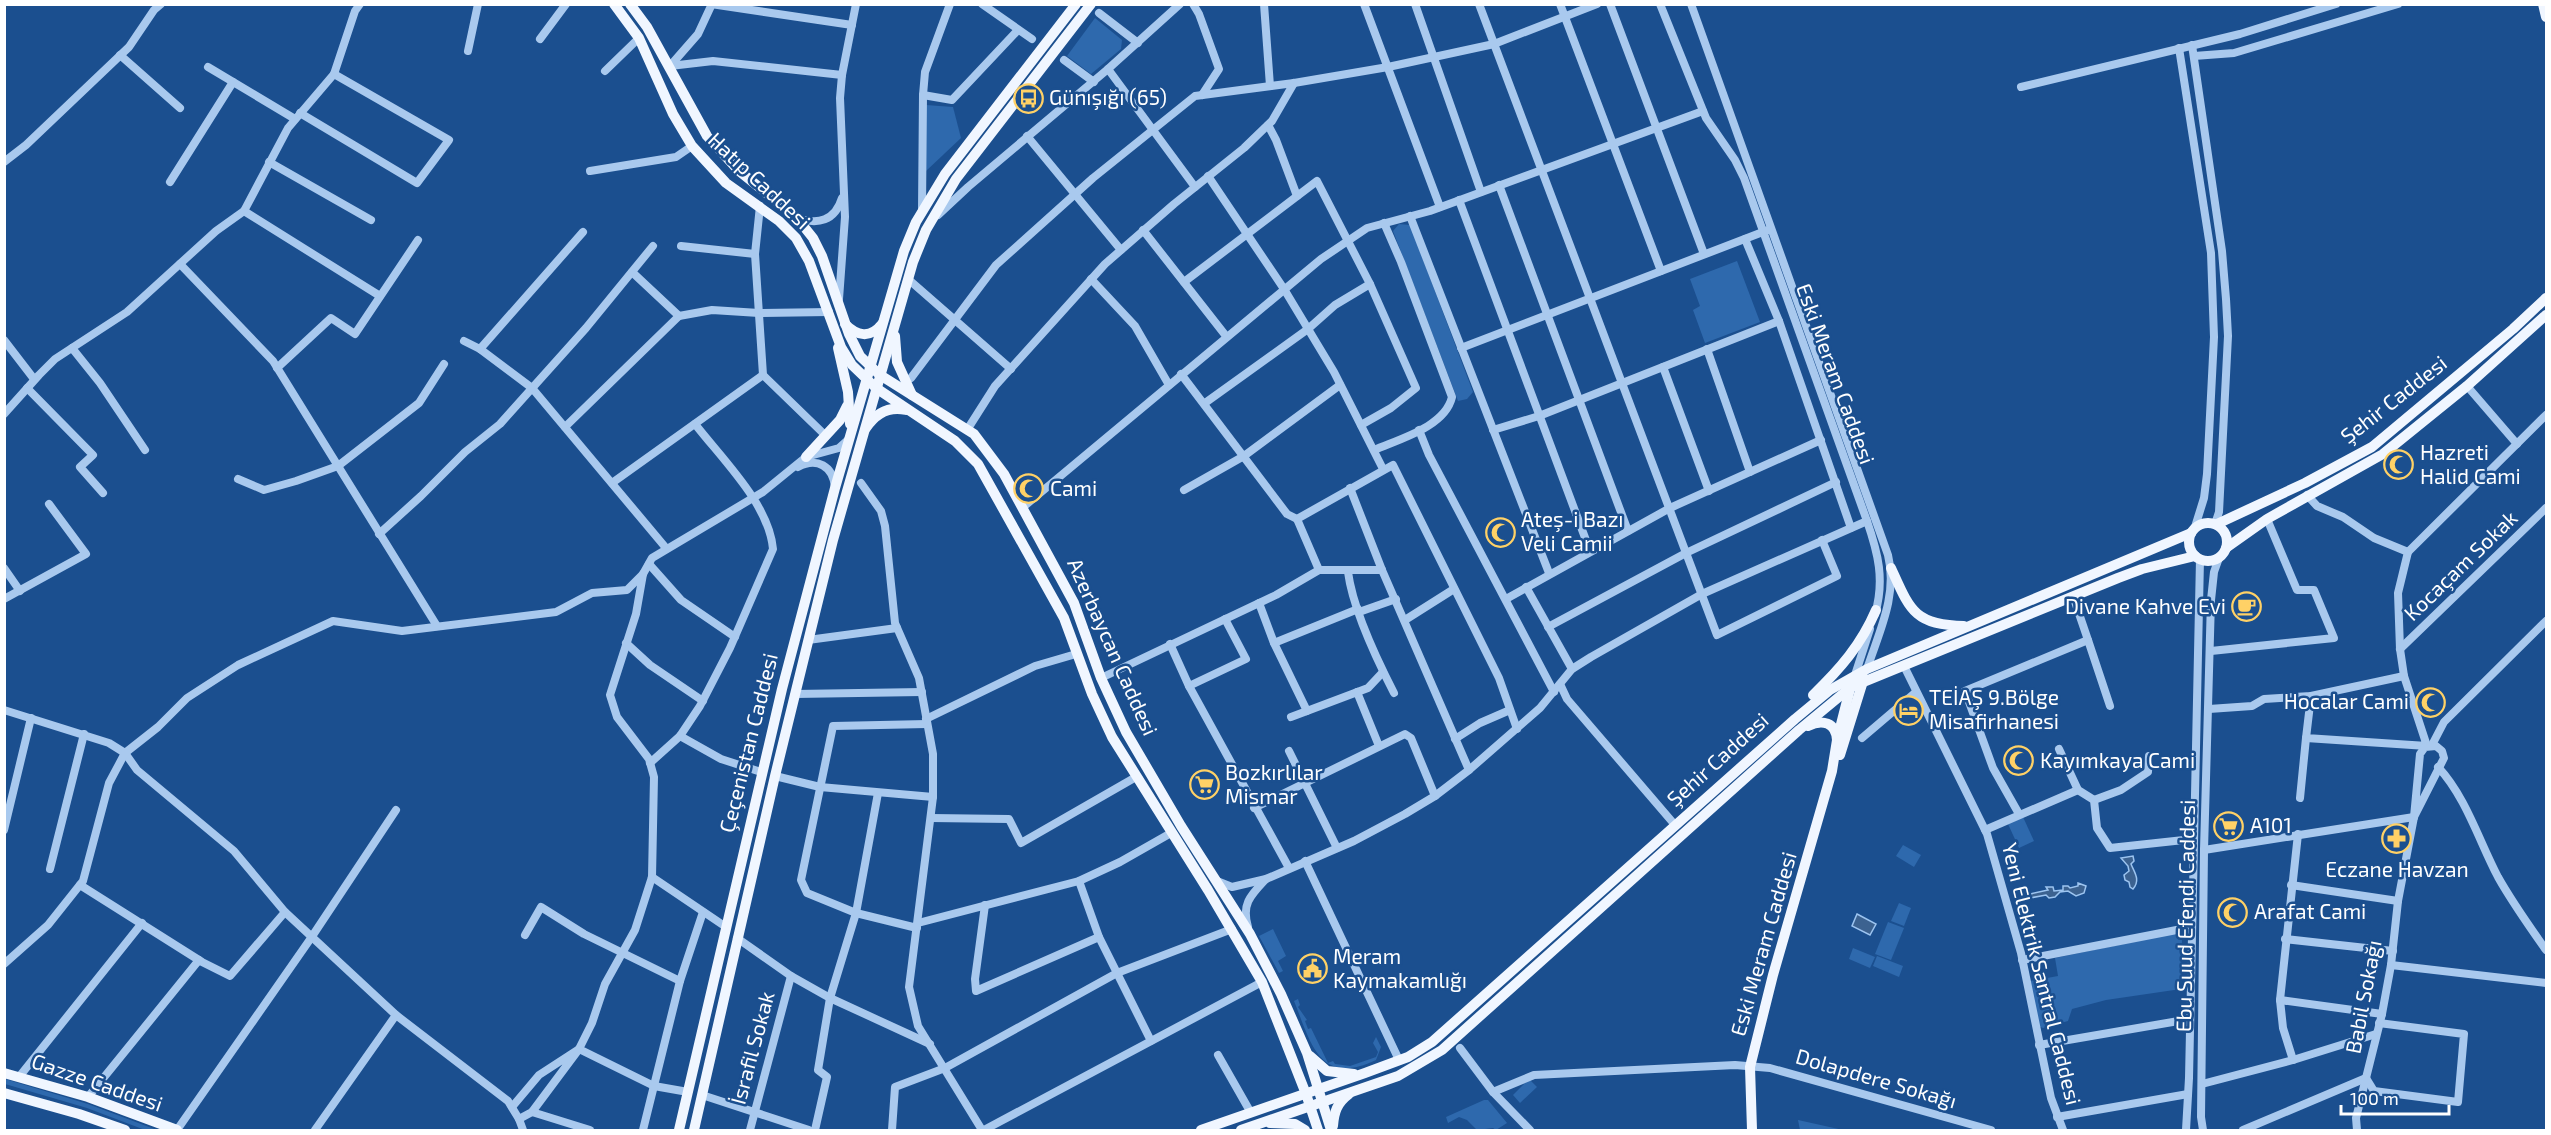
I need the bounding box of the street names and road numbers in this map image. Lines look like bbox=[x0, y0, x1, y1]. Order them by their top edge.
street label: Hatıp Caddesi bbox=[704, 126, 816, 234]
street label: Eski Meram Caddesi bbox=[1792, 280, 1881, 467]
street label: Şehir Caddesi bbox=[2335, 350, 2452, 450]
street label: Kocaçam Sokak bbox=[2398, 505, 2523, 627]
street label: Azerbaycan Caddesi bbox=[1063, 554, 1164, 739]
street label: Çeçenistan Caddesi bbox=[713, 650, 784, 835]
street label: Şehir Caddesi bbox=[1661, 707, 1774, 812]
street label: Ebu Suud Efendi Caddesi bbox=[2170, 800, 2199, 1032]
street label: Yeni Elektrik Santral Caddesi bbox=[1998, 840, 2087, 1107]
street label: Eski Meram Caddesi bbox=[1724, 849, 1801, 1039]
street label: Babil Sokağı bbox=[2339, 938, 2386, 1056]
street label: İsrafil Sokak bbox=[724, 988, 779, 1107]
street label: Dolapdere Sokağı bbox=[1793, 1043, 1960, 1112]
street label: Gazze Caddesi bbox=[29, 1047, 166, 1116]

